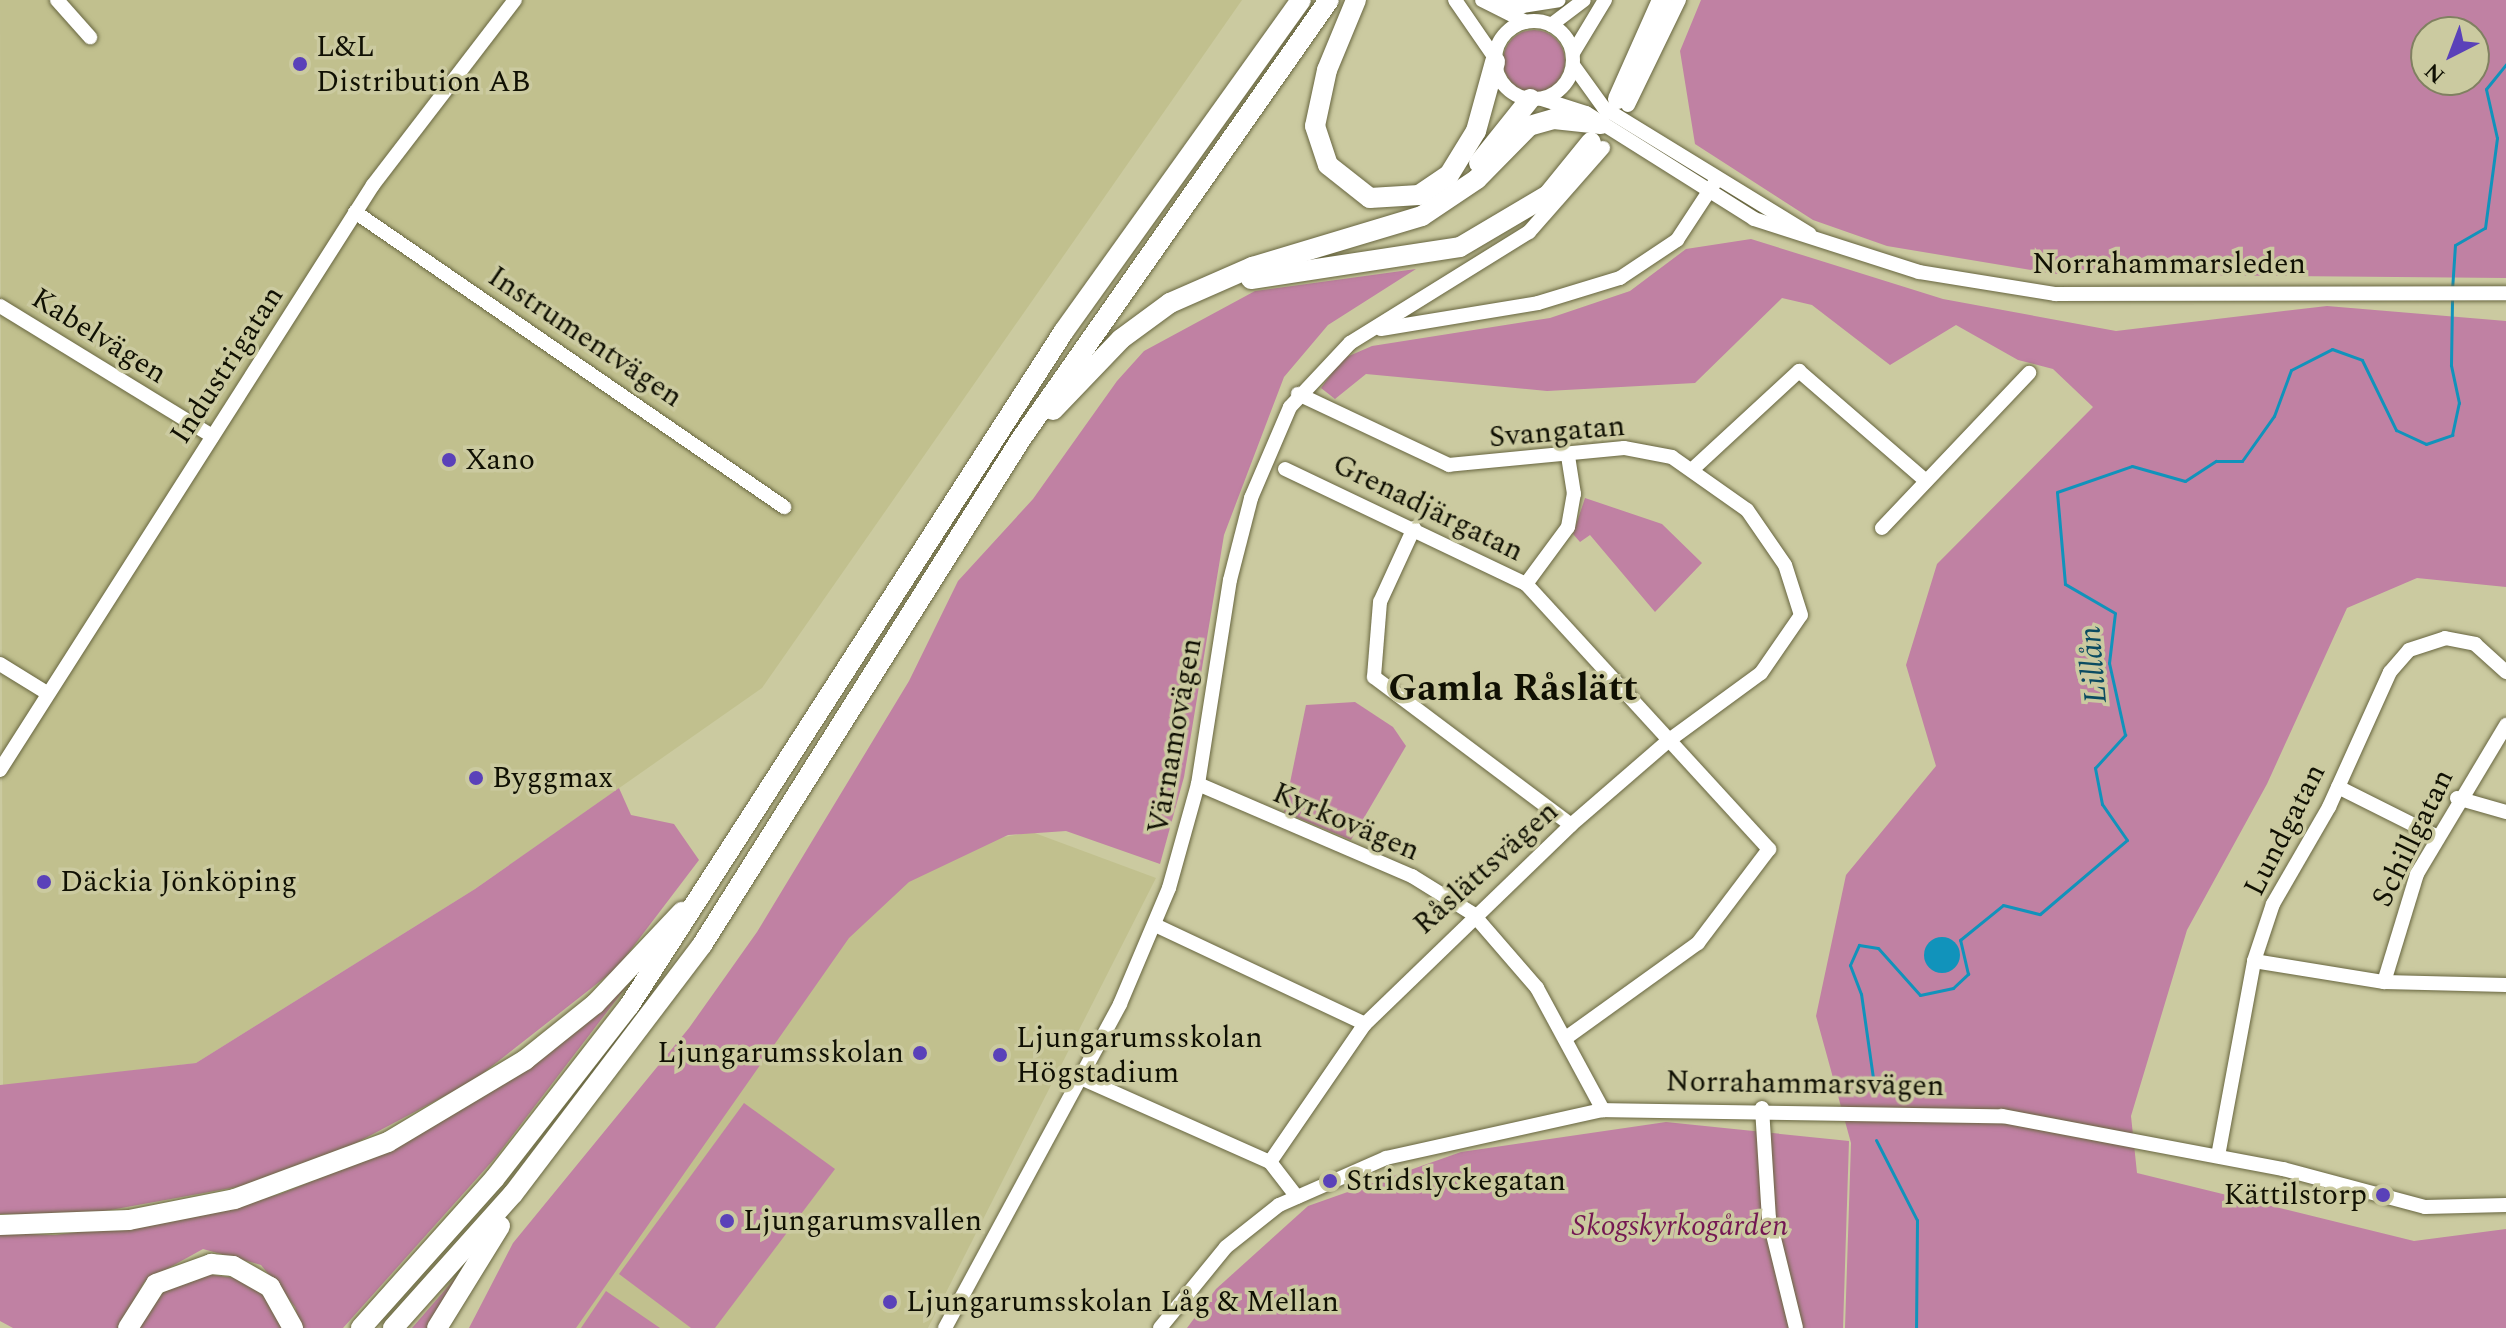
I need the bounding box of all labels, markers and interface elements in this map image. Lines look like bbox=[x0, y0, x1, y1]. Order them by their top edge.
north arrow bbox=[2410, 16, 2490, 96]
place label: L&L Distribution AB bbox=[316, 29, 531, 100]
text: N bbox=[2417, 54, 2453, 91]
marker: L&L Distribution AB bbox=[291, 55, 309, 73]
street label: Norrahammarsleden bbox=[2032, 246, 2306, 282]
street label: Instrumentvägen bbox=[481, 259, 689, 415]
street label: Industrigatan bbox=[163, 279, 291, 451]
street label: Kabelvägen bbox=[25, 280, 173, 392]
street label: Svangatan bbox=[1487, 408, 1627, 456]
place label: Xano bbox=[465, 442, 535, 478]
street label: Grenadjärgatan bbox=[1327, 446, 1529, 570]
marker: Xano bbox=[440, 451, 458, 469]
water label: Lillån bbox=[2071, 625, 2117, 705]
street label: Värnamovägen bbox=[1140, 635, 1210, 837]
district label: Gamla Råslätt bbox=[1388, 667, 1638, 713]
street label: Lundgatan bbox=[2236, 758, 2334, 902]
place label: Byggmax bbox=[492, 760, 613, 796]
street label: Schillgatan bbox=[2364, 763, 2462, 913]
marker: Byggmax bbox=[467, 769, 485, 787]
street label: Kyrkovägen bbox=[1267, 775, 1425, 869]
street label: Råslättsvägen bbox=[1406, 794, 1566, 942]
place label: Däckia Jönköping bbox=[60, 864, 297, 900]
marker: Däckia Jönköping bbox=[35, 873, 53, 891]
place label: Ljungarumsskolan Högstadium bbox=[1016, 1020, 1263, 1090]
place label: Ljungarumsskolan bbox=[657, 1035, 904, 1071]
marker: Ljungarumsskolan bbox=[911, 1044, 929, 1062]
marker: Ljungarumsskolan Högstadium bbox=[991, 1046, 1009, 1064]
street label: Norrahammarsvägen bbox=[1665, 1064, 1945, 1104]
place label: Stridslyckegatan bbox=[1346, 1163, 1566, 1199]
marker: Stridslyckegatan bbox=[1321, 1172, 1339, 1190]
place label: Kättilstorp bbox=[2224, 1177, 2367, 1213]
marker: Kättilstorp bbox=[2374, 1186, 2392, 1204]
place label: Ljungarumsvallen bbox=[743, 1203, 982, 1239]
park label: Skogskyrkogården bbox=[1572, 1208, 1788, 1244]
marker: Ljungarumsvallen bbox=[718, 1212, 736, 1230]
place label: Ljungarumsskolan Låg & Mellan bbox=[906, 1284, 1339, 1320]
marker: Ljungarumsskolan Låg & Mellan bbox=[881, 1293, 899, 1311]

